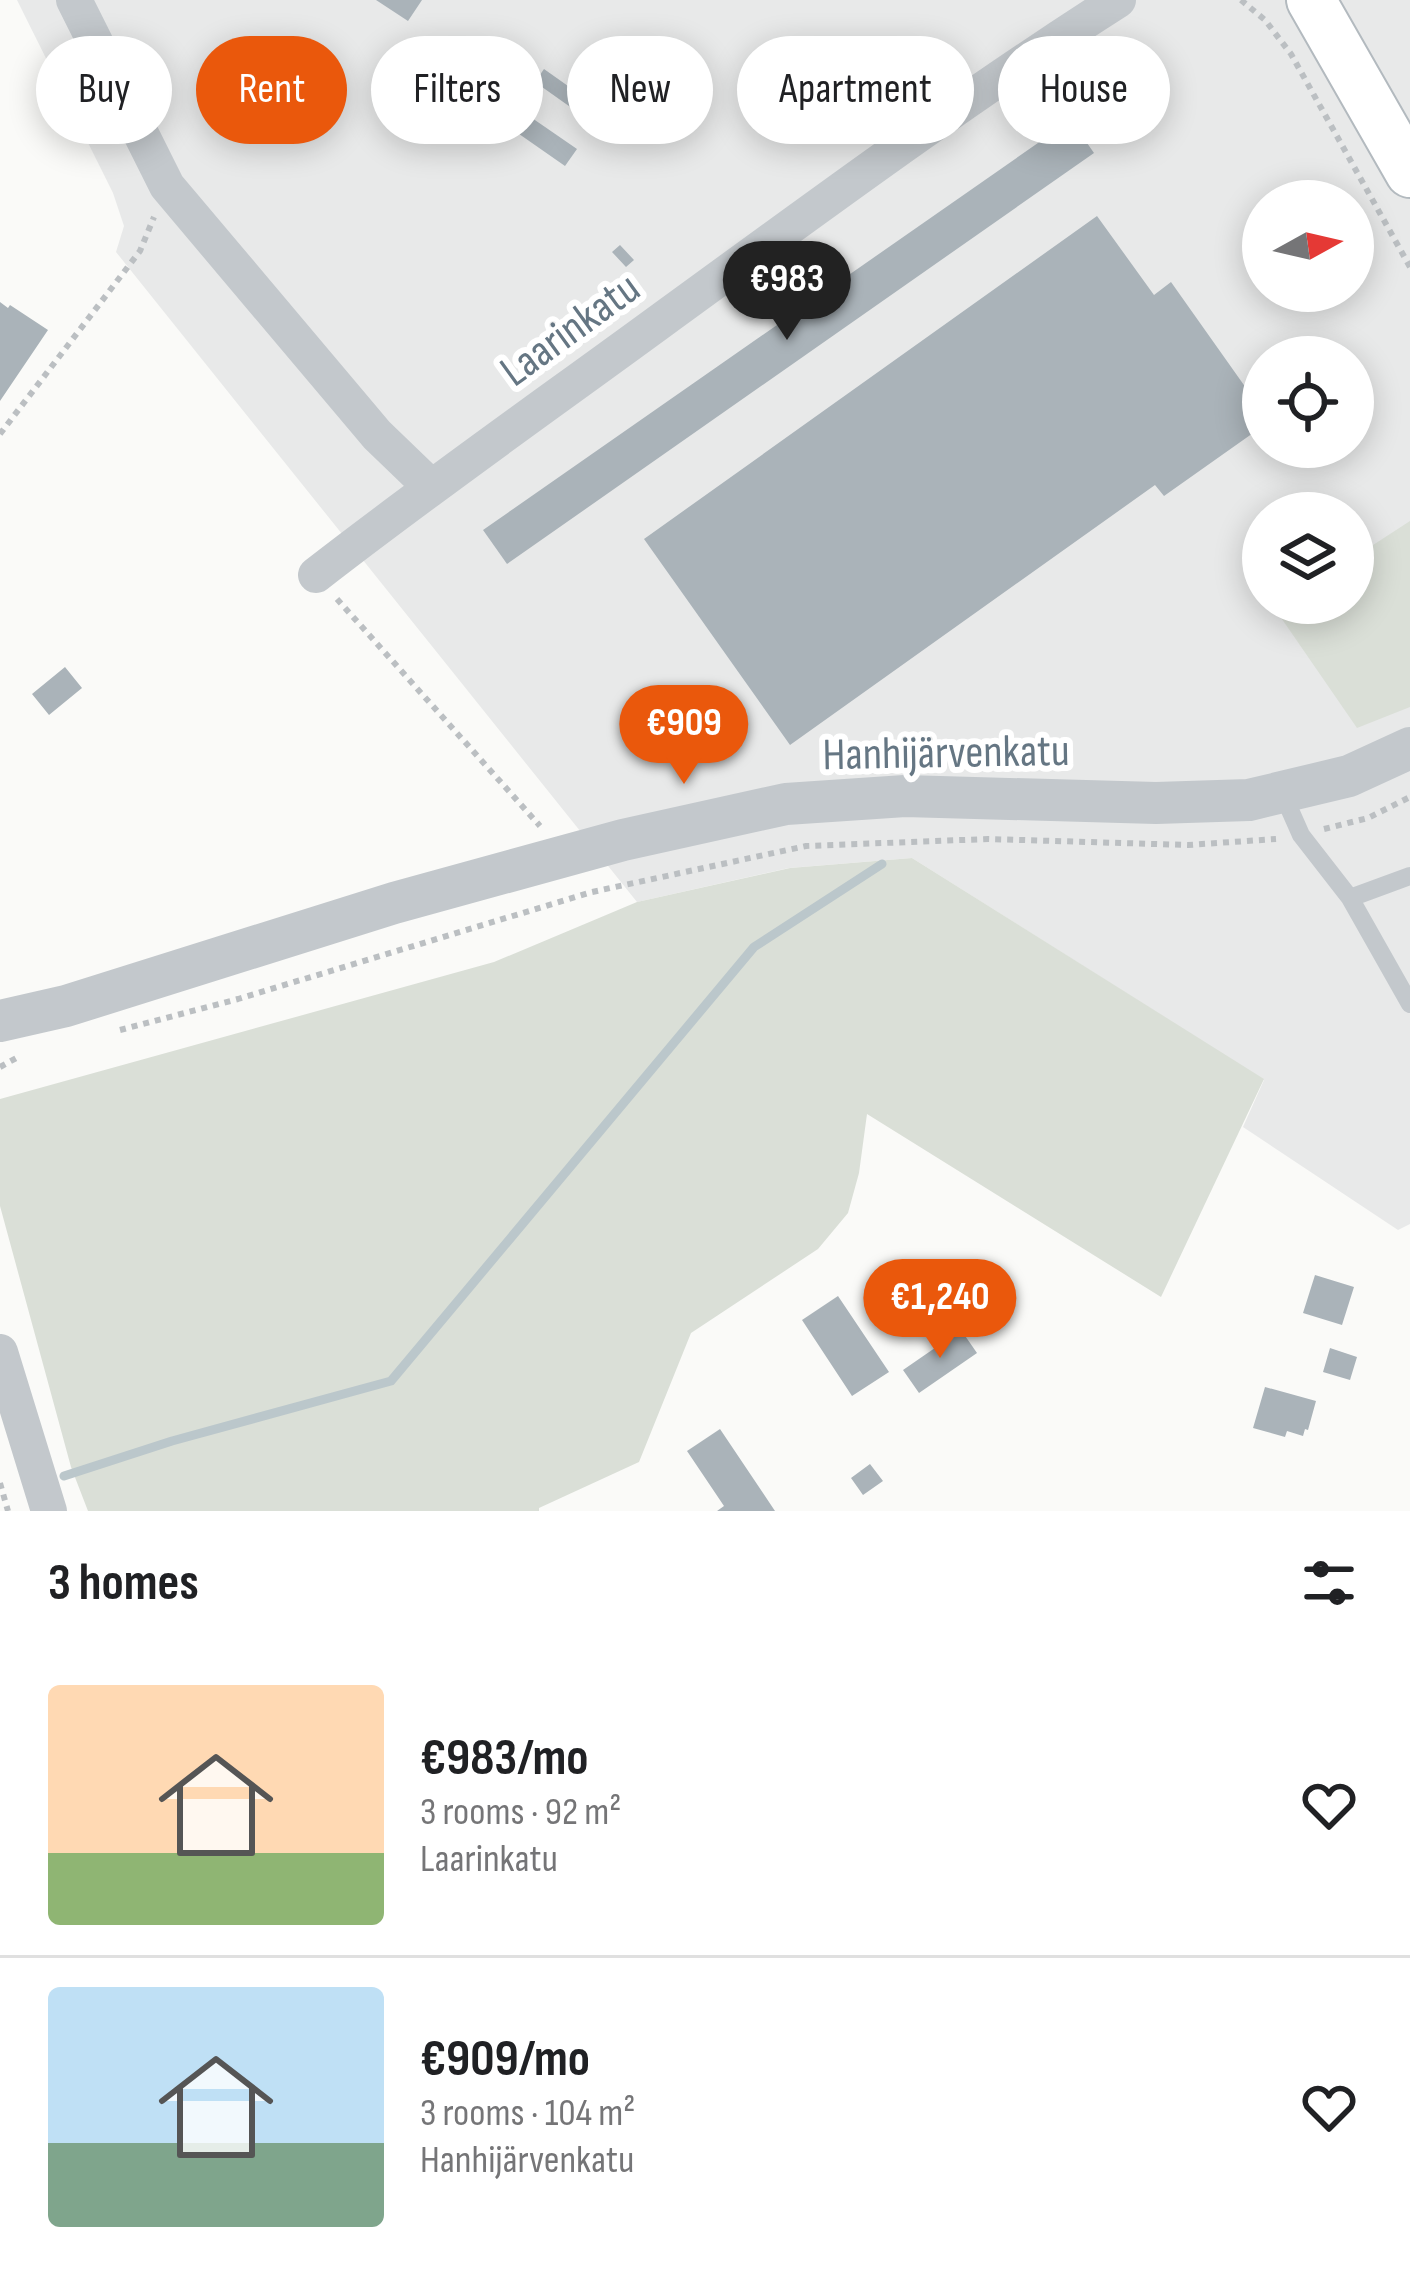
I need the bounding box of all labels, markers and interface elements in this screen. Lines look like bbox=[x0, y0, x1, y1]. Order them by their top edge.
chip: Buy bbox=[36, 36, 172, 144]
chip: Rent bbox=[196, 36, 347, 144]
chip: Filters bbox=[371, 36, 543, 144]
chip: New bbox=[567, 36, 713, 144]
chip: Apartment bbox=[737, 36, 974, 144]
chip: House bbox=[998, 36, 1170, 144]
north arrow bbox=[1242, 180, 1374, 312]
map controls bbox=[1242, 180, 1374, 624]
pin: €983 bbox=[716, 241, 858, 343]
text: €983 bbox=[750, 256, 824, 303]
street label: Laarinkatu bbox=[490, 261, 651, 399]
button: locate bbox=[1242, 336, 1374, 468]
button: layers bbox=[1242, 492, 1374, 624]
pin: €909 bbox=[613, 685, 755, 787]
text: €909 bbox=[646, 700, 722, 747]
street label: Hanhijärvenkatu bbox=[822, 724, 1070, 783]
pin: €1,240 bbox=[842, 1259, 1038, 1361]
text: €1,240 bbox=[890, 1274, 990, 1321]
icon: filters bbox=[1296, 1550, 1362, 1616]
text: 3 homes bbox=[48, 1553, 199, 1614]
text: €983/mo bbox=[420, 1728, 589, 1789]
icon: home bbox=[144, 1733, 288, 1877]
icon: heart bbox=[1296, 1772, 1362, 1838]
text: 3 rooms · 92 m² bbox=[420, 1789, 621, 1836]
text: Laarinkatu bbox=[420, 1836, 558, 1883]
text: €909/mo bbox=[420, 2029, 590, 2090]
icon: home bbox=[144, 2035, 288, 2179]
icon: heart bbox=[1296, 2074, 1362, 2140]
text: 3 rooms · 104 m² bbox=[420, 2090, 635, 2137]
text: Hanhijärvenkatu bbox=[420, 2137, 634, 2184]

